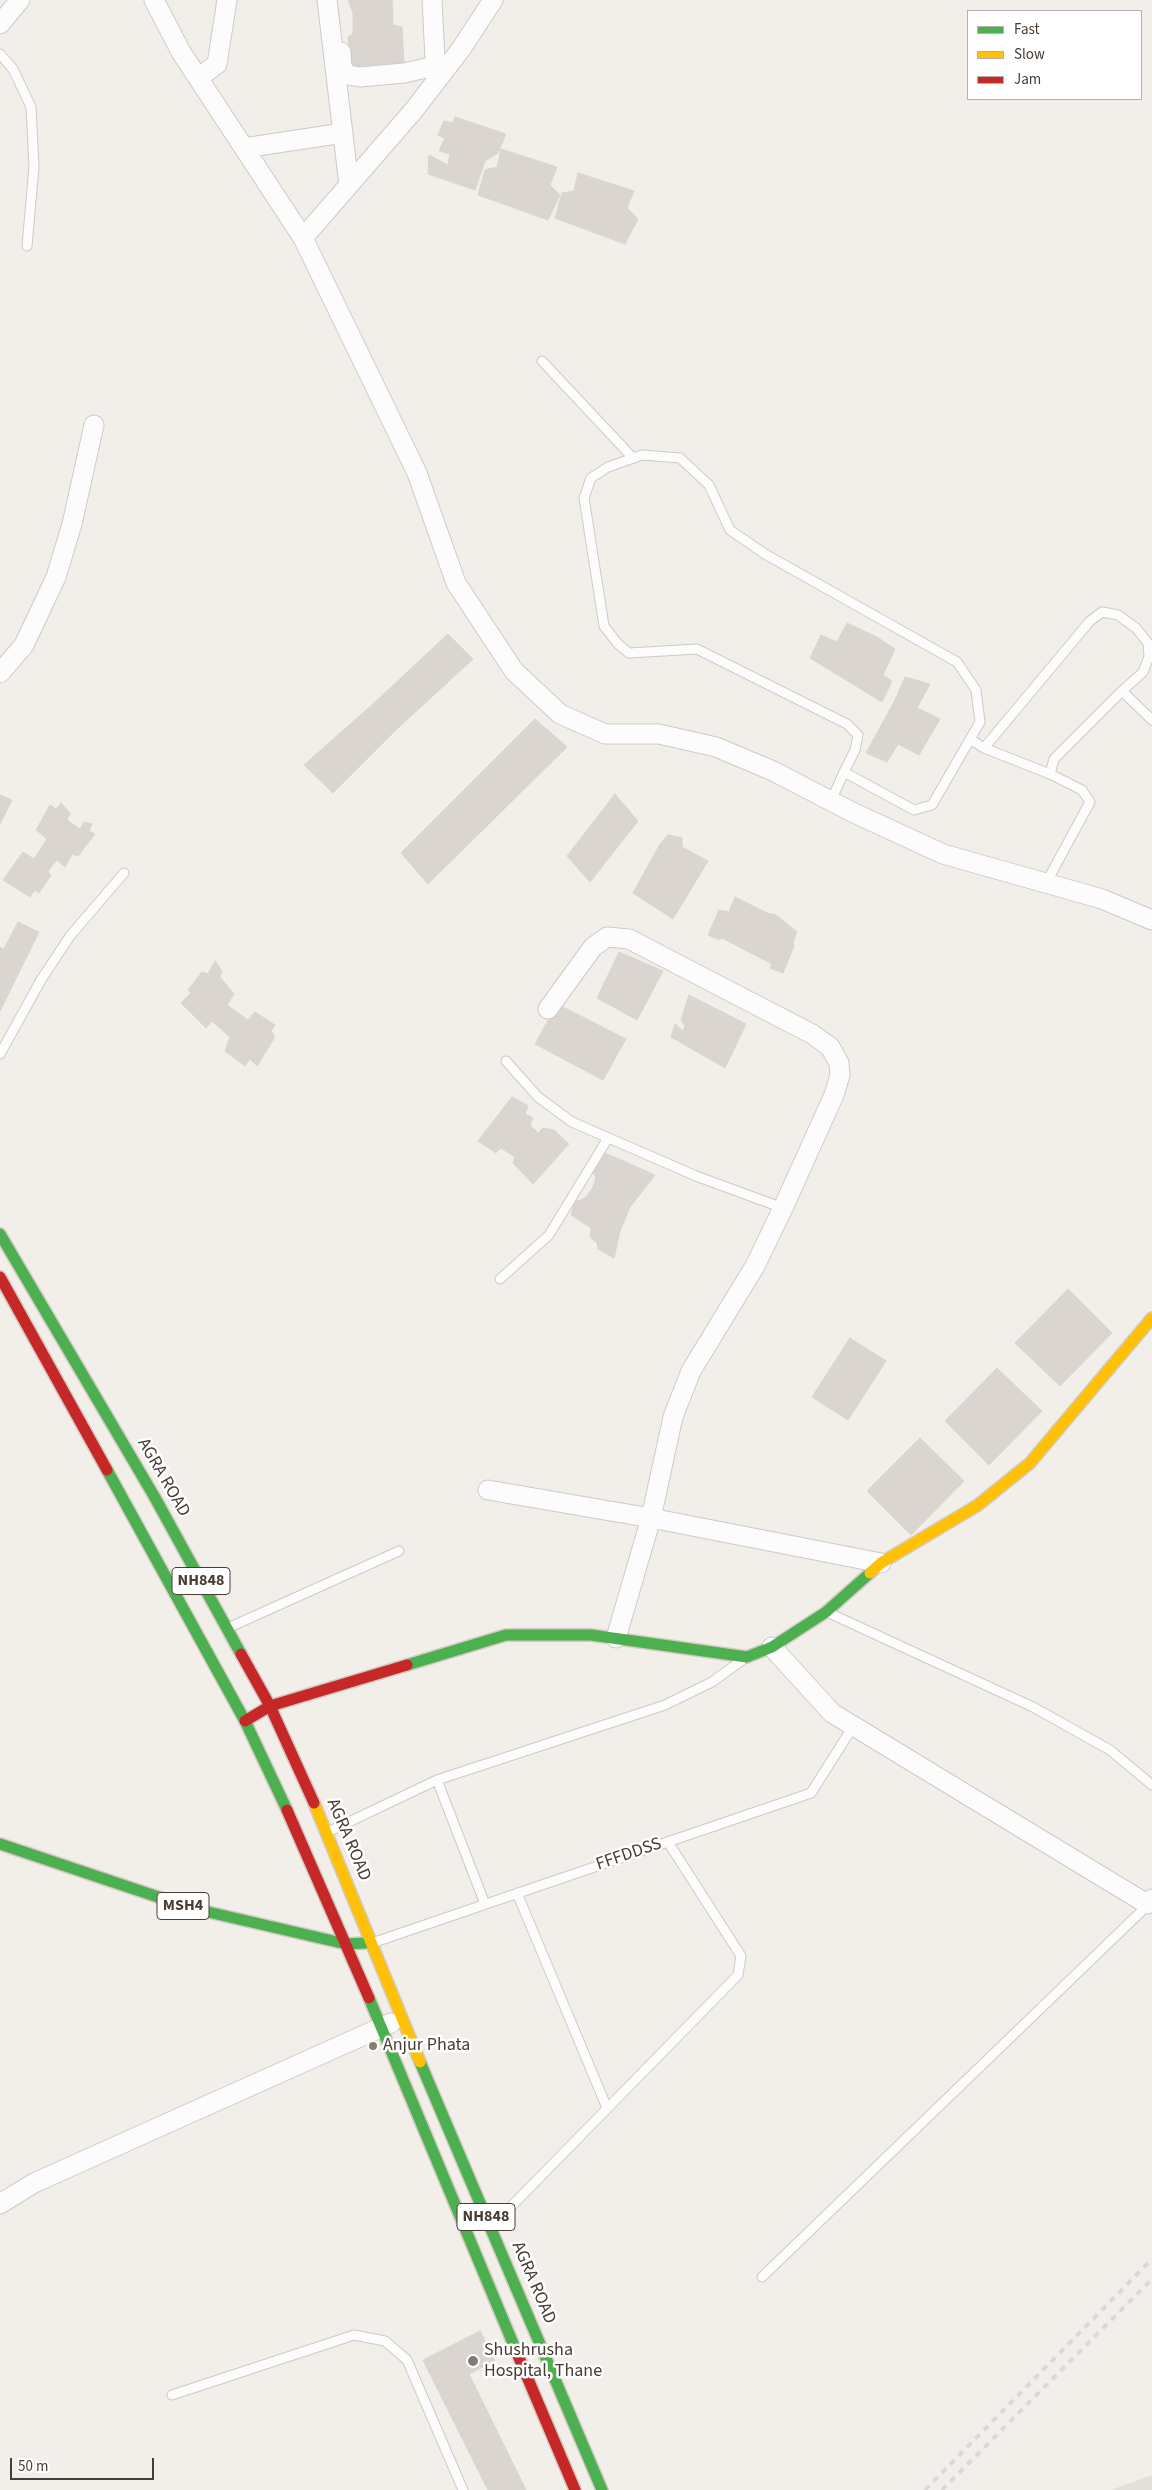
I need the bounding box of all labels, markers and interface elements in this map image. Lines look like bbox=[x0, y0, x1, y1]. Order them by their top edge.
legend bbox=[967, 10, 1142, 100]
text: Fast bbox=[1014, 19, 1040, 40]
text: Slow bbox=[1014, 44, 1045, 65]
text: Jam bbox=[1014, 69, 1041, 90]
street label: AGRA ROAD bbox=[132, 1435, 194, 1521]
road number: NH848 bbox=[172, 1568, 230, 1594]
street label: AGRA ROAD bbox=[321, 1796, 375, 1884]
street label: FFFDDSS bbox=[593, 1834, 665, 1876]
road number: MSH4 bbox=[157, 1892, 209, 1920]
place label: Anjur Phata bbox=[383, 2035, 470, 2057]
marker: Anjur Phata bbox=[367, 2040, 379, 2052]
road number: NH848 bbox=[457, 2204, 515, 2230]
street label: AGRA ROAD bbox=[506, 2239, 560, 2327]
place label: Shushrusha Hospital, Thane bbox=[484, 2340, 602, 2382]
marker: Shushrusha Hospital, Thane bbox=[466, 2354, 480, 2368]
scale bar bbox=[12, 2448, 156, 2480]
text: 50 m bbox=[18, 2456, 48, 2477]

